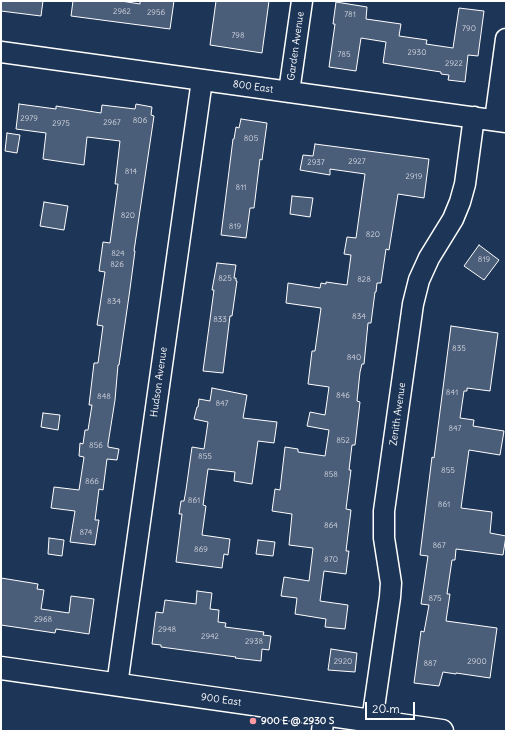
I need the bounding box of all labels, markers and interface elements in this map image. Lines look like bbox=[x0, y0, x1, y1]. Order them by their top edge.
house number: 2962 bbox=[113, 7, 131, 17]
house number: 2956 bbox=[147, 8, 165, 18]
house number: 781 bbox=[344, 10, 356, 20]
street label: Garden Avenue bbox=[285, 11, 307, 81]
house number: 790 bbox=[462, 24, 476, 34]
house number: 798 bbox=[231, 31, 245, 41]
house number: 2930 bbox=[408, 48, 426, 58]
house number: 785 bbox=[337, 50, 351, 60]
house number: 2922 bbox=[445, 59, 463, 69]
street label: 800 East bbox=[232, 78, 274, 96]
house number: 2979 bbox=[20, 114, 38, 124]
house number: 806 bbox=[133, 116, 147, 126]
house number: 2967 bbox=[103, 118, 121, 128]
house number: 2975 bbox=[52, 119, 70, 129]
house number: 805 bbox=[244, 134, 258, 144]
house number: 2927 bbox=[348, 157, 366, 167]
house number: 2937 bbox=[307, 158, 325, 168]
house number: 814 bbox=[125, 167, 137, 177]
house number: 2919 bbox=[406, 172, 422, 182]
house number: 811 bbox=[236, 183, 246, 193]
house number: 820 bbox=[121, 211, 135, 221]
house number: 819 bbox=[229, 222, 241, 232]
house number: 820 bbox=[366, 230, 380, 240]
house number: 824 bbox=[111, 249, 125, 259]
house number: 819 bbox=[478, 255, 490, 265]
house number: 826 bbox=[110, 260, 124, 270]
house number: 825 bbox=[218, 274, 232, 284]
house number: 828 bbox=[357, 275, 371, 285]
house number: 834 bbox=[107, 297, 121, 307]
house number: 834 bbox=[352, 312, 366, 322]
house number: 833 bbox=[213, 315, 227, 325]
house number: 835 bbox=[452, 344, 466, 354]
street label: Hudson Avenue bbox=[148, 346, 170, 418]
house number: 840 bbox=[347, 353, 361, 363]
street label: Zenith Avenue bbox=[388, 382, 408, 446]
house number: 841 bbox=[446, 388, 458, 398]
house number: 846 bbox=[336, 391, 350, 401]
house number: 848 bbox=[97, 392, 111, 402]
house number: 847 bbox=[215, 399, 229, 409]
house number: 847 bbox=[448, 424, 462, 434]
house number: 852 bbox=[336, 436, 350, 446]
house number: 856 bbox=[89, 441, 103, 451]
house number: 855 bbox=[198, 452, 212, 462]
house number: 855 bbox=[441, 466, 455, 476]
house number: 858 bbox=[324, 470, 338, 480]
house number: 866 bbox=[85, 477, 99, 487]
house number: 861 bbox=[188, 496, 200, 506]
house number: 861 bbox=[438, 500, 450, 510]
house number: 864 bbox=[324, 521, 338, 531]
house number: 874 bbox=[80, 528, 92, 538]
house number: 867 bbox=[432, 541, 446, 551]
house number: 869 bbox=[194, 545, 208, 555]
house number: 870 bbox=[324, 555, 338, 565]
house number: 875 bbox=[428, 594, 442, 604]
house number: 2968 bbox=[34, 615, 52, 625]
house number: 2948 bbox=[158, 625, 176, 635]
house number: 2942 bbox=[201, 632, 219, 642]
house number: 2938 bbox=[245, 637, 263, 647]
house number: 2920 bbox=[334, 657, 352, 667]
house number: 2900 bbox=[467, 657, 487, 667]
house number: 887 bbox=[423, 659, 437, 669]
street label: 900 East bbox=[200, 691, 242, 709]
scale bar bbox=[367, 694, 417, 720]
text: 20 m bbox=[372, 701, 400, 716]
place label: 900 E @ 2930 S bbox=[261, 715, 334, 727]
marker: 900 E @ 2930 S bbox=[248, 716, 258, 726]

